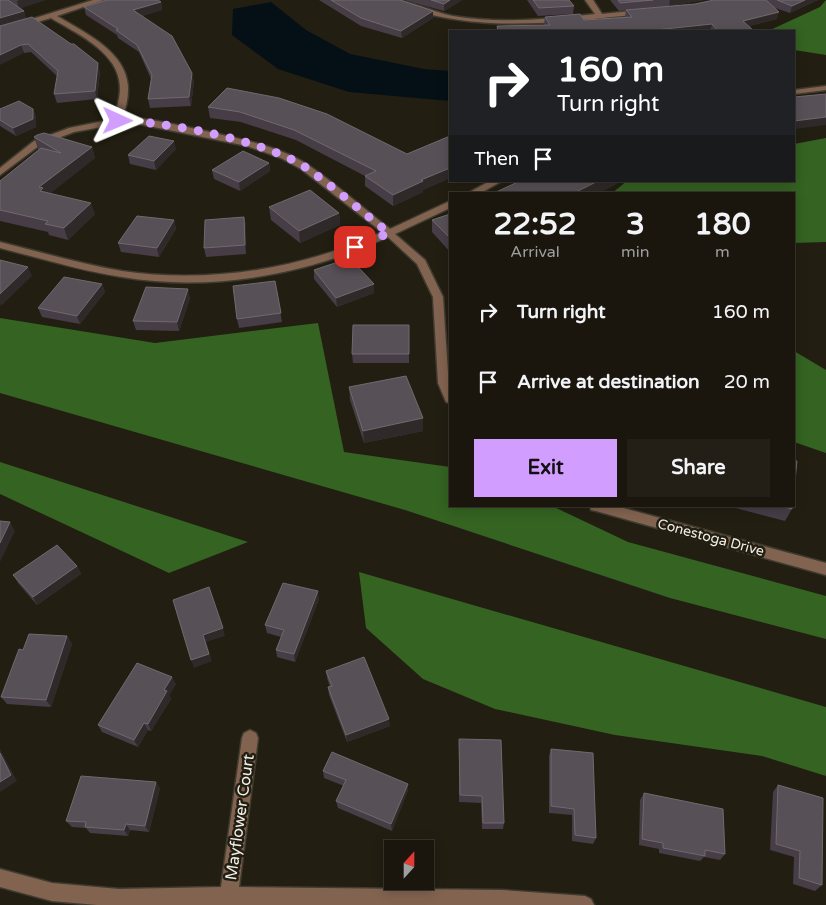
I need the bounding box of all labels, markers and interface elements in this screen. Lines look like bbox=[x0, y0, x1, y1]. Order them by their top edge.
text: 160 m bbox=[557, 49, 664, 91]
icon: right bbox=[474, 50, 539, 115]
text: Turn right bbox=[557, 91, 659, 117]
position arrow bbox=[91, 94, 143, 146]
icon: arrive bbox=[529, 145, 557, 173]
text: Then bbox=[474, 148, 519, 170]
text: 22:52 bbox=[493, 206, 577, 243]
text: 3 bbox=[626, 206, 645, 243]
text: 180 bbox=[694, 206, 751, 243]
pin bbox=[334, 226, 376, 268]
icon: arrive bbox=[341, 233, 369, 261]
text: Arrival bbox=[510, 242, 560, 262]
text: min bbox=[621, 242, 650, 262]
text: m bbox=[715, 242, 730, 262]
icon: right bbox=[474, 298, 502, 326]
text: Turn right bbox=[517, 301, 605, 323]
text: 160 m bbox=[712, 301, 770, 323]
icon: arrive bbox=[474, 368, 502, 396]
text: Arrive at destination bbox=[517, 371, 700, 393]
text: 20 m bbox=[724, 371, 770, 393]
button: Exit bbox=[474, 439, 617, 497]
button: Share bbox=[627, 439, 770, 497]
street label: Conestoga Drive bbox=[656, 515, 766, 560]
street label: Mayflower Court bbox=[221, 753, 259, 881]
north arrow bbox=[384, 840, 434, 890]
map controls bbox=[384, 840, 434, 890]

